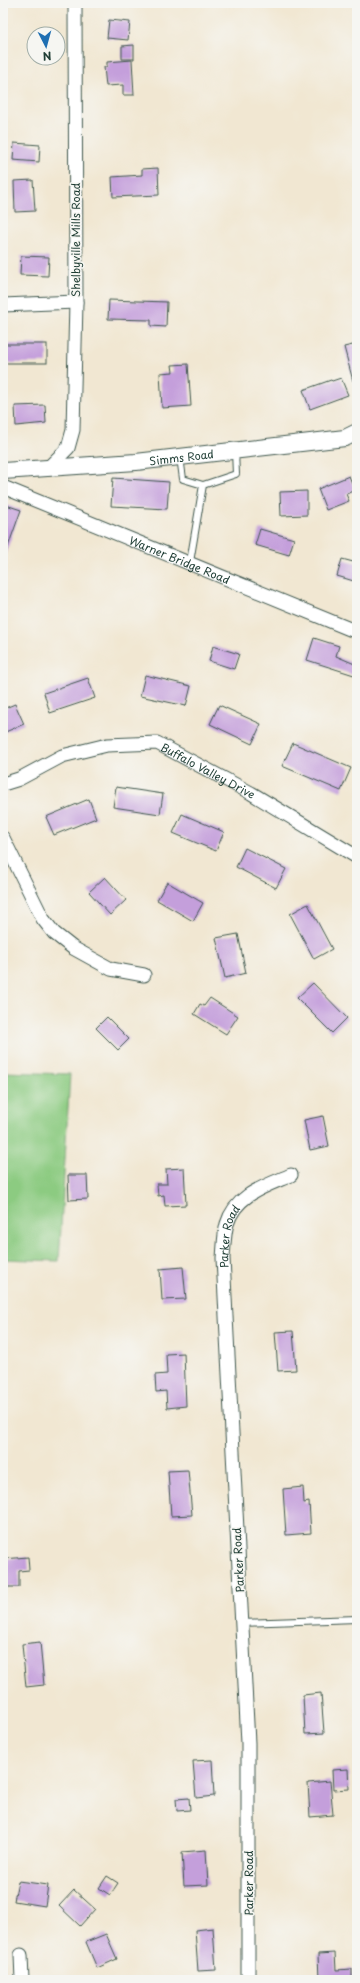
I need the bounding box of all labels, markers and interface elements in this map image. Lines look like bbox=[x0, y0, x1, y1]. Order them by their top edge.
north arrow bbox=[26, 26, 66, 66]
text: N bbox=[42, 48, 52, 65]
street label: Shelbyville Mills Road bbox=[67, 182, 84, 297]
street label: Simms Road bbox=[148, 445, 215, 469]
street label: Warner Bridge Road bbox=[127, 531, 233, 588]
street label: Buffalo Valley Drive bbox=[158, 738, 259, 802]
street label: Parker Road bbox=[214, 1200, 244, 1269]
street label: Parker Road bbox=[228, 1527, 248, 1593]
street label: Parker Road bbox=[240, 1850, 257, 1915]

